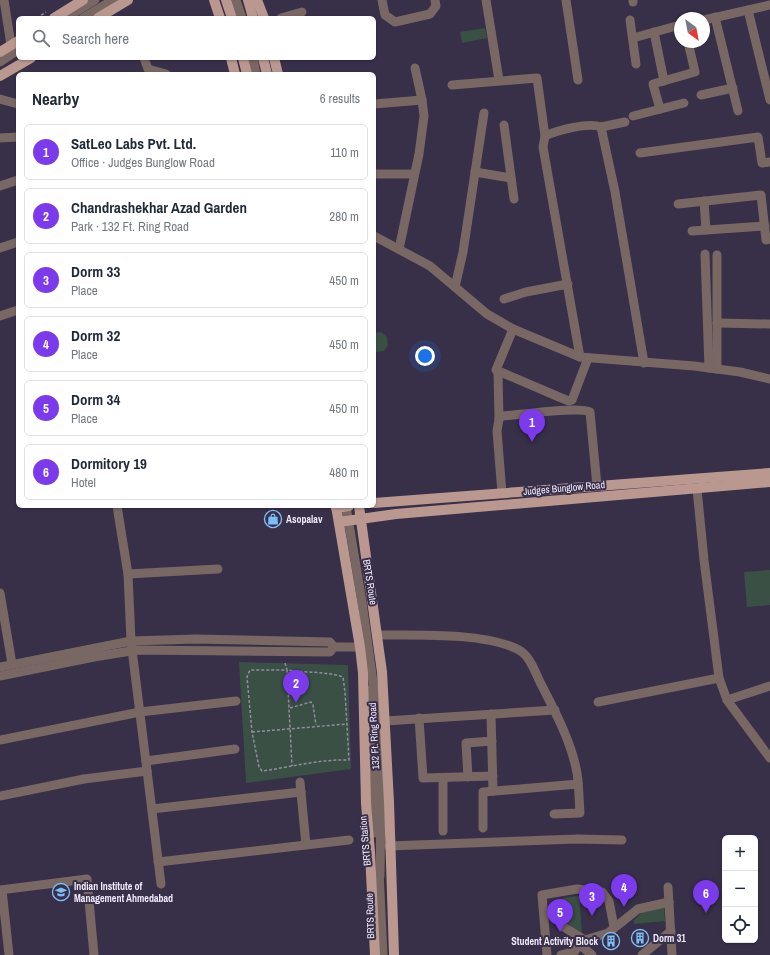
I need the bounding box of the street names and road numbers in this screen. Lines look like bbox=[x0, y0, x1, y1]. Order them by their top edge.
street label: Judges Bunglow Road bbox=[523, 478, 605, 498]
street label: BRTS Route bbox=[360, 558, 380, 606]
street label: 132 Ft. Ring Road bbox=[366, 702, 382, 770]
street label: BRTS Station bbox=[356, 816, 374, 866]
street label: BRTS Route bbox=[363, 892, 377, 939]

